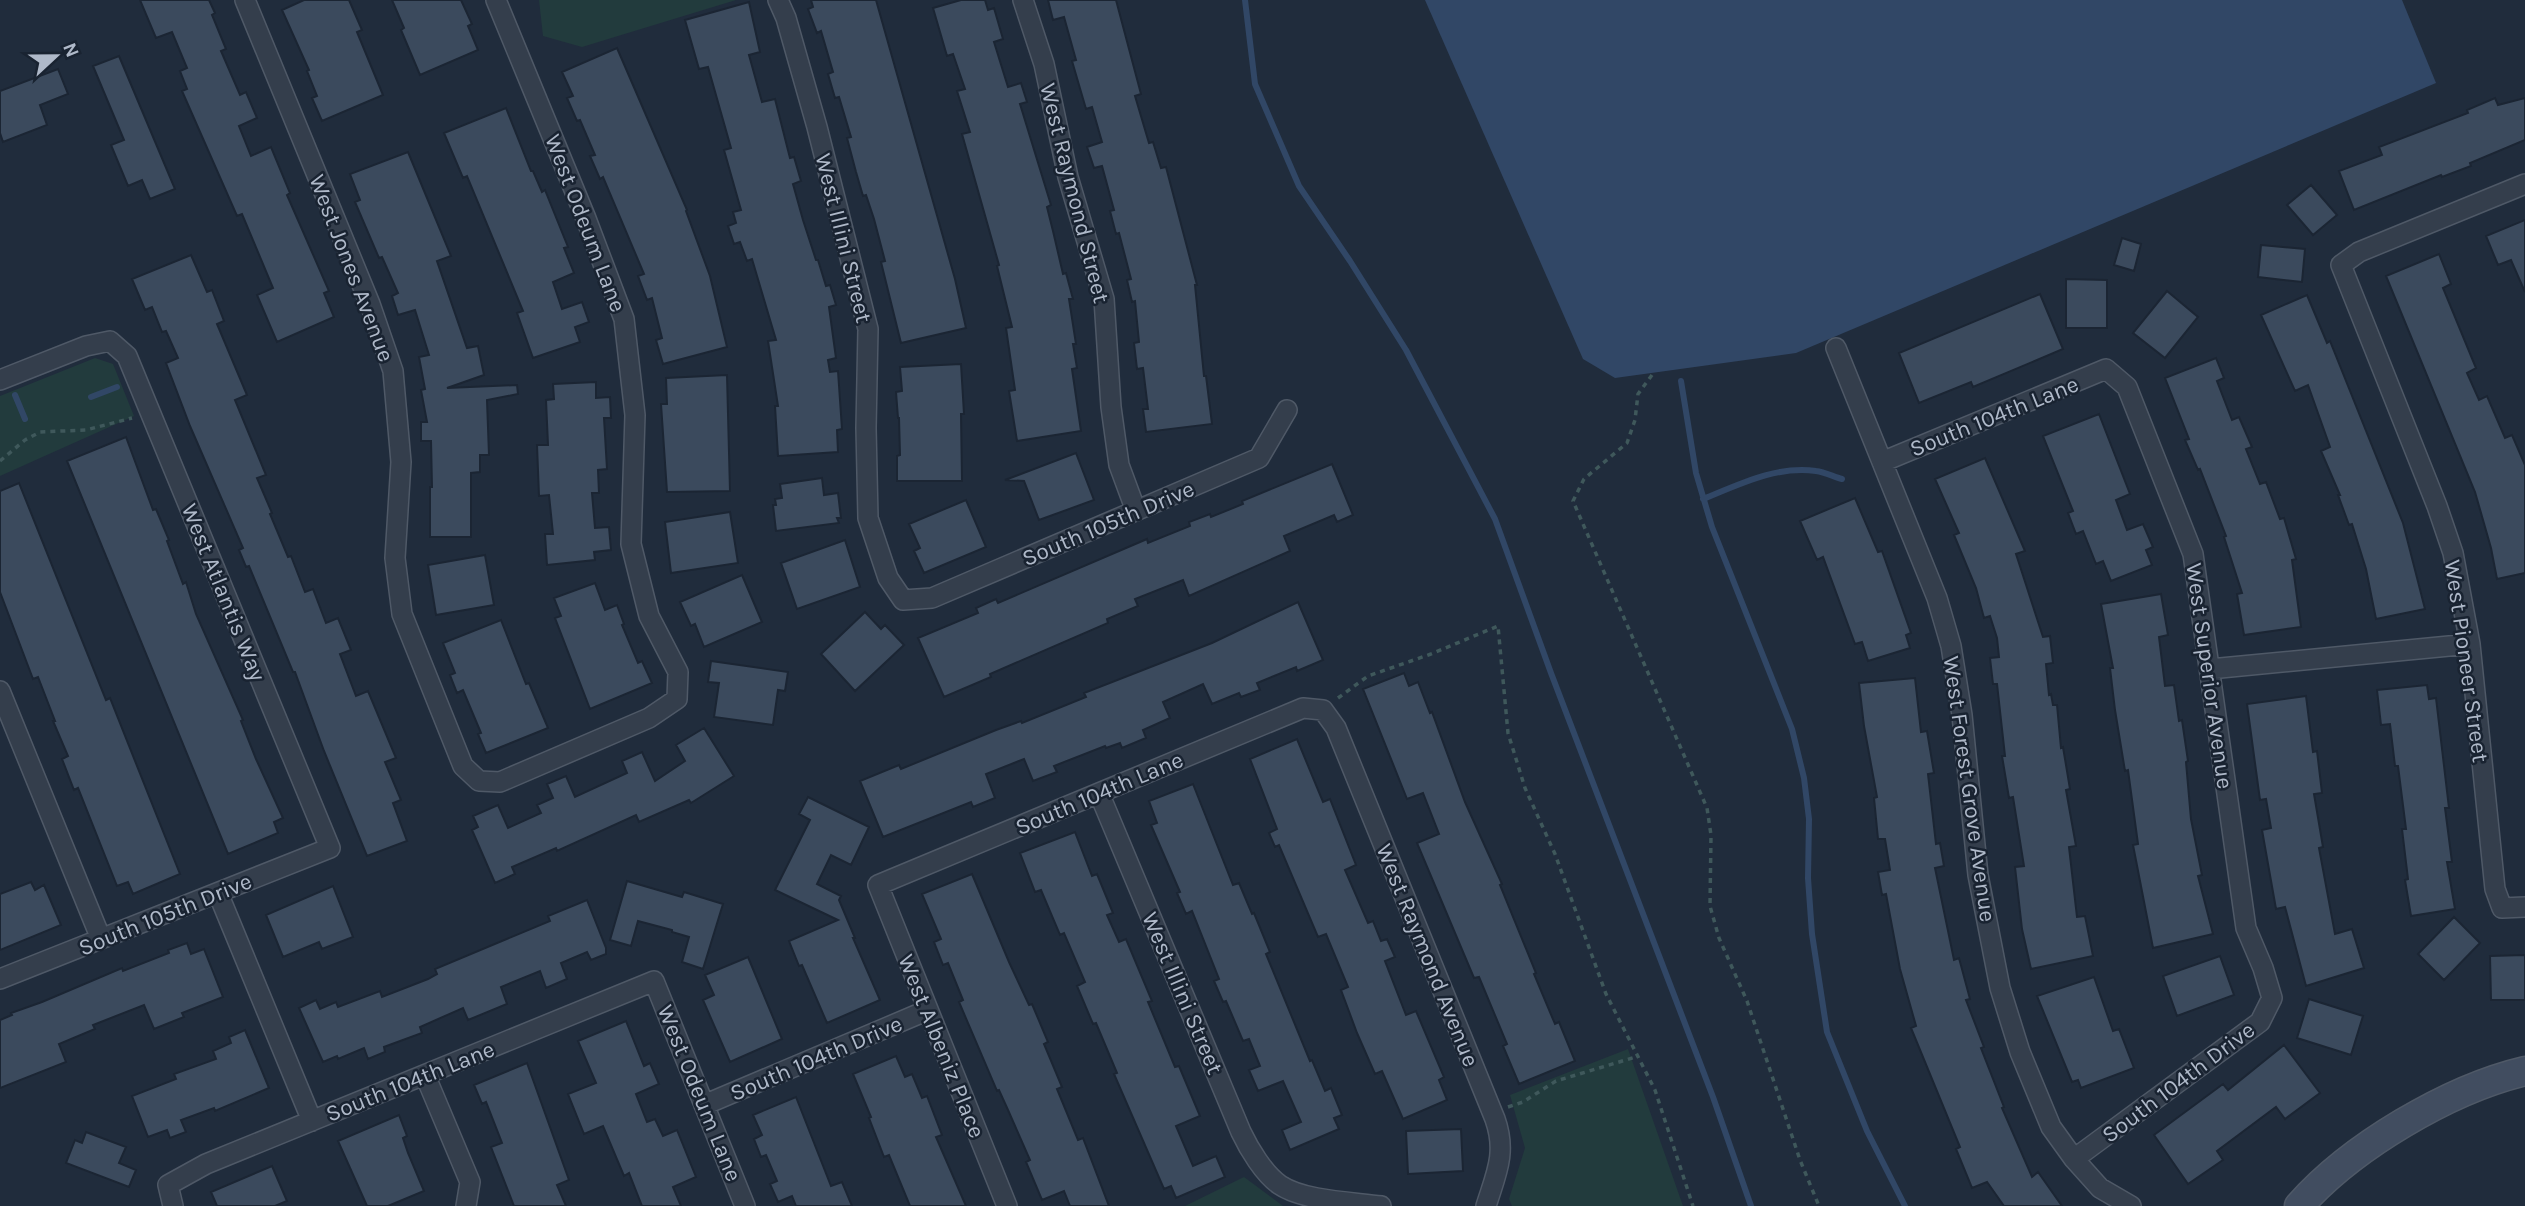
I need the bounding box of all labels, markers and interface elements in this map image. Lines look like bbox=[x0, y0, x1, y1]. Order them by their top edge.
north arrow bbox=[21, 21, 91, 91]
text: N bbox=[58, 40, 84, 60]
street label: West Raymond Street bbox=[1034, 80, 1115, 306]
street label: West Odeum Lane bbox=[539, 131, 632, 316]
street label: West Illini Street bbox=[809, 151, 878, 326]
street label: West Jones Avenue bbox=[303, 171, 400, 366]
street label: South 104th Lane bbox=[1906, 370, 2083, 463]
street label: South 105th Drive bbox=[1018, 475, 1198, 572]
street label: West Atlantis Way bbox=[176, 500, 272, 685]
street label: West Pioneer Street bbox=[2439, 558, 2494, 764]
street label: West Superior Avenue bbox=[2180, 561, 2239, 791]
street label: West Forest Grove Avenue bbox=[1937, 654, 2002, 924]
street label: South 104th Lane bbox=[1011, 746, 1187, 841]
street label: West Raymond Avenue bbox=[1370, 840, 1485, 1071]
street label: South 105th Drive bbox=[75, 867, 256, 962]
street label: West Illini Street bbox=[1136, 908, 1229, 1079]
street label: West Albeniz Place bbox=[892, 950, 991, 1142]
street label: West Odeum Lane bbox=[652, 1001, 747, 1185]
street label: South 104th Drive bbox=[726, 1010, 906, 1107]
street label: South 104th Drive bbox=[2097, 1016, 2260, 1149]
street label: South 104th Lane bbox=[322, 1035, 499, 1128]

